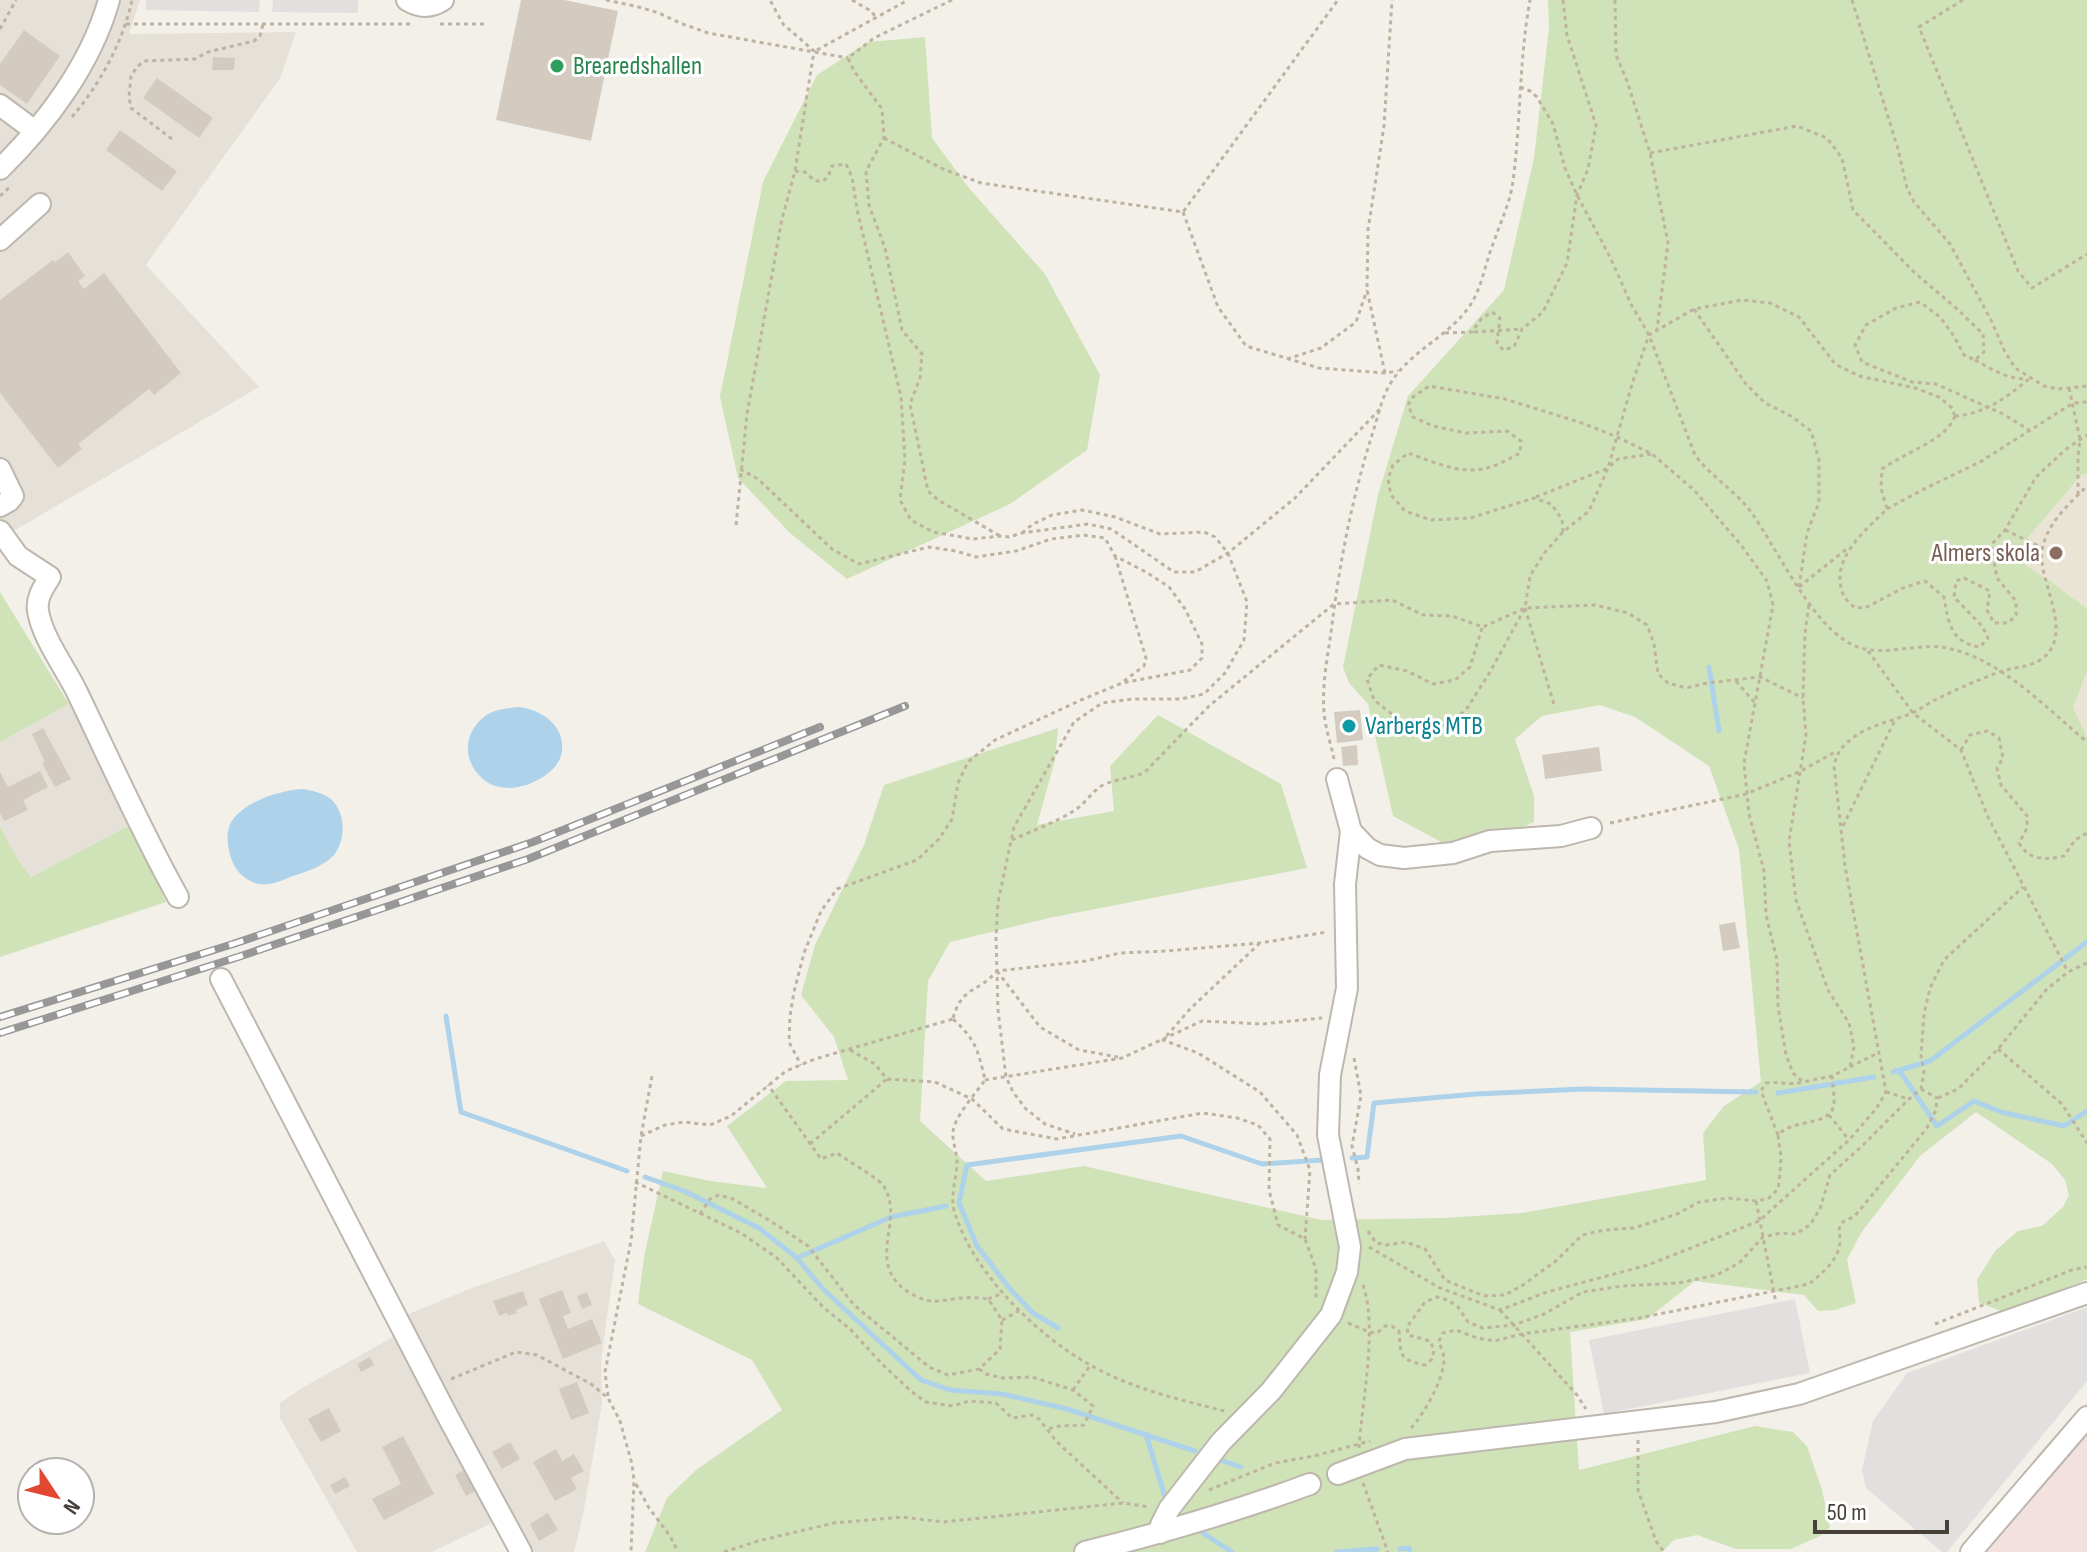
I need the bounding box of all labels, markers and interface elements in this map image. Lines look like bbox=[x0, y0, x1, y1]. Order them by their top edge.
place label: Brearedshallen bbox=[573, 51, 702, 82]
marker: Brearedshallen bbox=[548, 57, 566, 75]
place label: Almers skola bbox=[1931, 538, 2040, 569]
marker: Almers skola bbox=[2047, 544, 2065, 562]
place label: Varbergs MTB bbox=[1365, 711, 1483, 742]
marker: Varbergs MTB bbox=[1340, 717, 1358, 735]
north arrow bbox=[16, 1456, 96, 1536]
scale bar bbox=[1815, 1484, 1947, 1534]
text: N bbox=[57, 1494, 86, 1519]
text: 50 m bbox=[1827, 1498, 1867, 1527]

